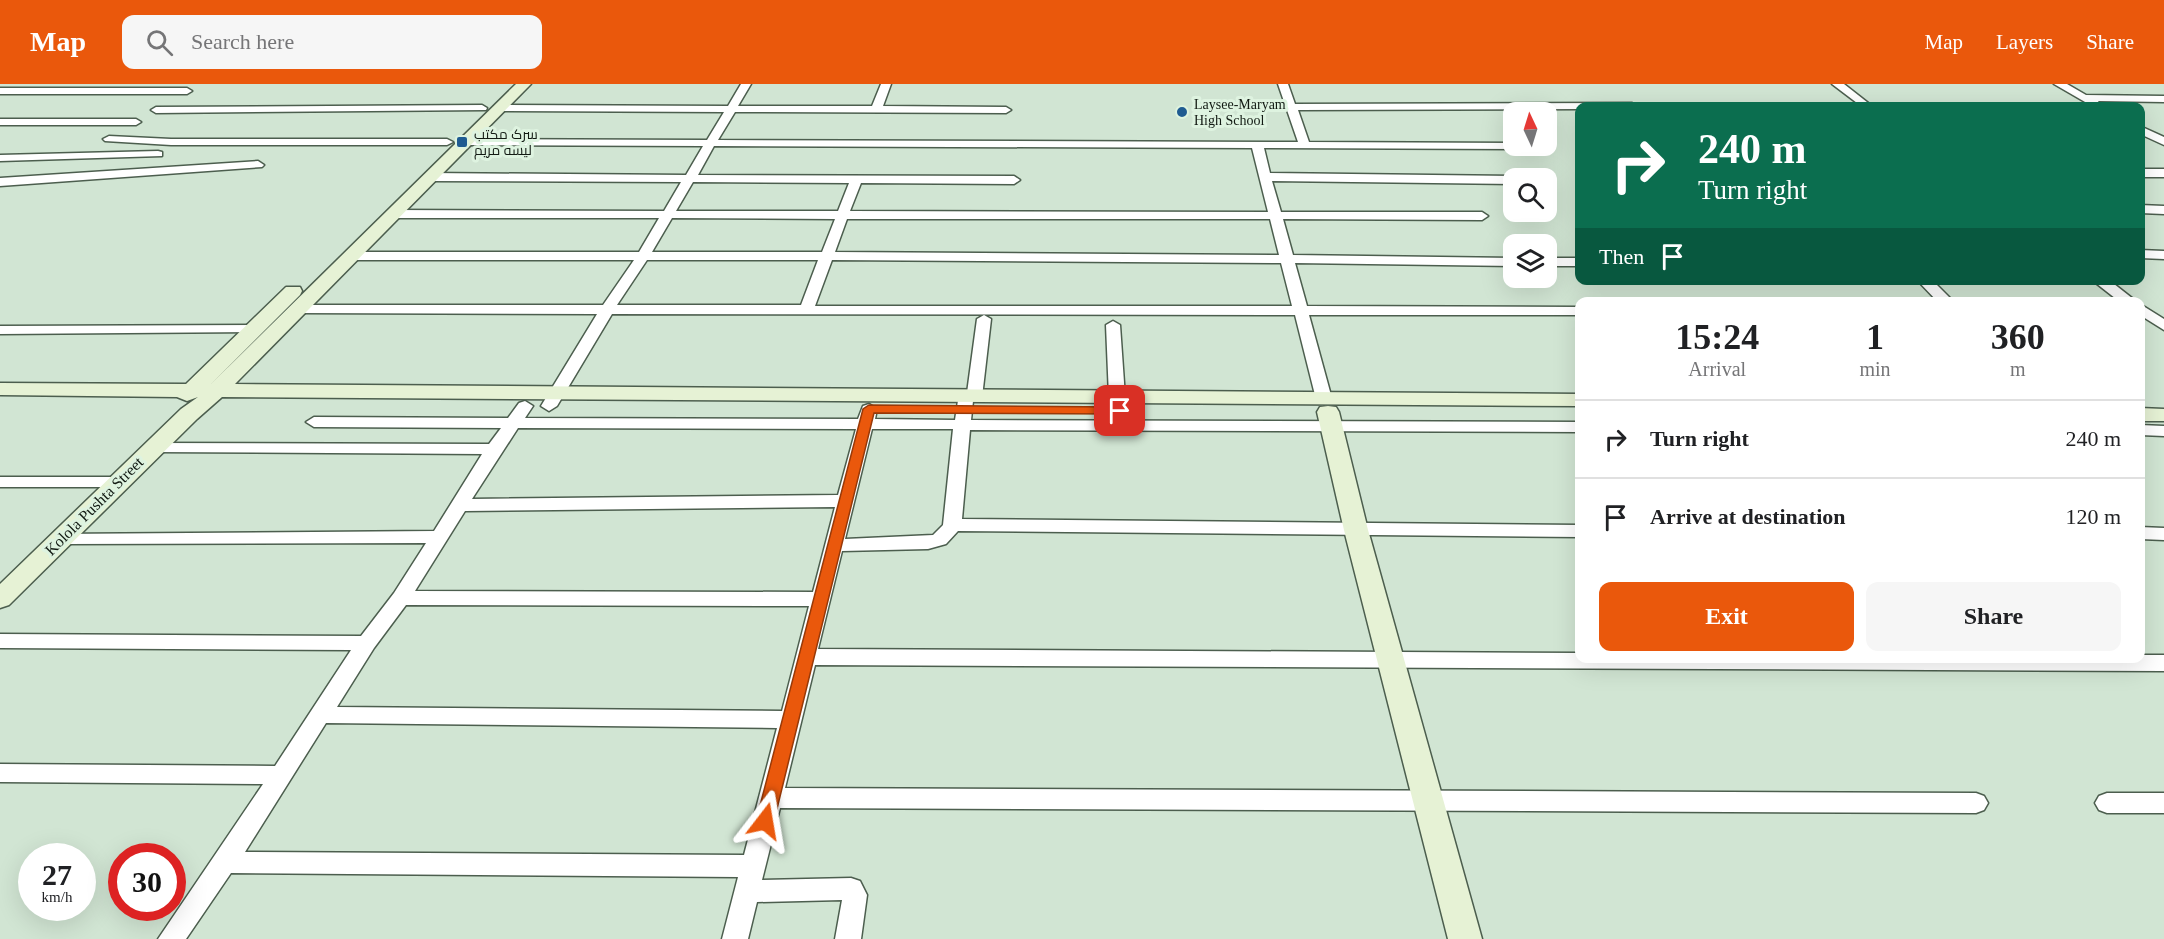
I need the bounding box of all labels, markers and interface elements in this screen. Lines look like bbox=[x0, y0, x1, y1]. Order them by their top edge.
search box bbox=[122, 15, 542, 69]
text: Map bbox=[30, 26, 86, 57]
icon: search bbox=[143, 26, 176, 59]
text: Search here bbox=[191, 29, 294, 54]
text: Map bbox=[1925, 30, 1963, 54]
text: Layers bbox=[1996, 30, 2053, 54]
text: Share bbox=[2086, 30, 2134, 54]
place label: Laysee-Maryam High School bbox=[1194, 97, 1286, 128]
north arrow bbox=[1503, 102, 1557, 156]
map controls bbox=[1503, 102, 1557, 288]
marker: Laysee-Maryam High School bbox=[1175, 105, 1189, 119]
icon: right bbox=[1599, 126, 1677, 204]
text: 240 m bbox=[1698, 126, 1807, 172]
place label: سرک مکتب لیسه مریم bbox=[474, 127, 538, 160]
marker: سرک مکتب لیسه مریم bbox=[455, 135, 469, 149]
button: search bbox=[1503, 168, 1557, 222]
text: Turn right bbox=[1698, 175, 1807, 205]
button: layers bbox=[1503, 234, 1557, 288]
icon: arrive bbox=[1656, 240, 1689, 273]
text: Then bbox=[1599, 244, 1644, 269]
text: 15:24 bbox=[1675, 317, 1759, 357]
text: 1 bbox=[1866, 317, 1884, 357]
text: 360 bbox=[1991, 317, 2045, 357]
text: Arrival bbox=[1688, 358, 1746, 380]
text: min bbox=[1859, 358, 1891, 380]
text: m bbox=[2010, 358, 2026, 380]
pin bbox=[1094, 385, 1145, 436]
icon: arrive bbox=[1103, 394, 1136, 427]
icon: right bbox=[1599, 423, 1632, 456]
text: Turn right bbox=[1650, 426, 1749, 451]
text: 240 m bbox=[2065, 426, 2121, 451]
street label: Kolola Pushta Street bbox=[41, 453, 147, 559]
icon: arrive bbox=[1599, 501, 1632, 534]
text: Arrive at destination bbox=[1650, 504, 1846, 529]
text: 120 m bbox=[2065, 504, 2121, 529]
button: Exit bbox=[1599, 582, 1854, 651]
button: Share bbox=[1866, 582, 2121, 651]
position arrow bbox=[733, 789, 797, 853]
speed limit sign: 30 bbox=[108, 843, 186, 921]
text: 27 bbox=[42, 858, 72, 891]
text: km/h bbox=[42, 889, 72, 905]

